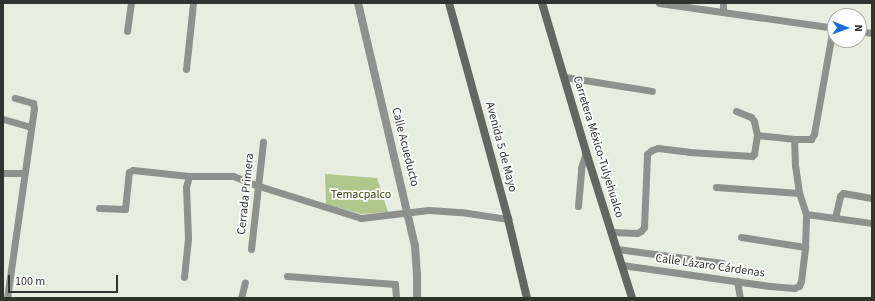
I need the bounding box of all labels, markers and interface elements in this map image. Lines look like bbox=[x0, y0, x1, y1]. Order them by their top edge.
north arrow bbox=[827, 8, 867, 48]
text: N bbox=[851, 24, 866, 32]
street label: Carretera México-Tulyehualco bbox=[570, 74, 626, 220]
street label: Avenida 5 de Mayo bbox=[482, 100, 520, 194]
street label: Calle Acueducto bbox=[388, 106, 422, 188]
street label: Cerrada Primera bbox=[235, 153, 257, 235]
park label: Temacpalco bbox=[331, 188, 391, 202]
street label: Calle Lázaro Cárdenas bbox=[654, 251, 766, 281]
scale bar bbox=[10, 267, 120, 293]
text: 100 m bbox=[15, 273, 45, 290]

